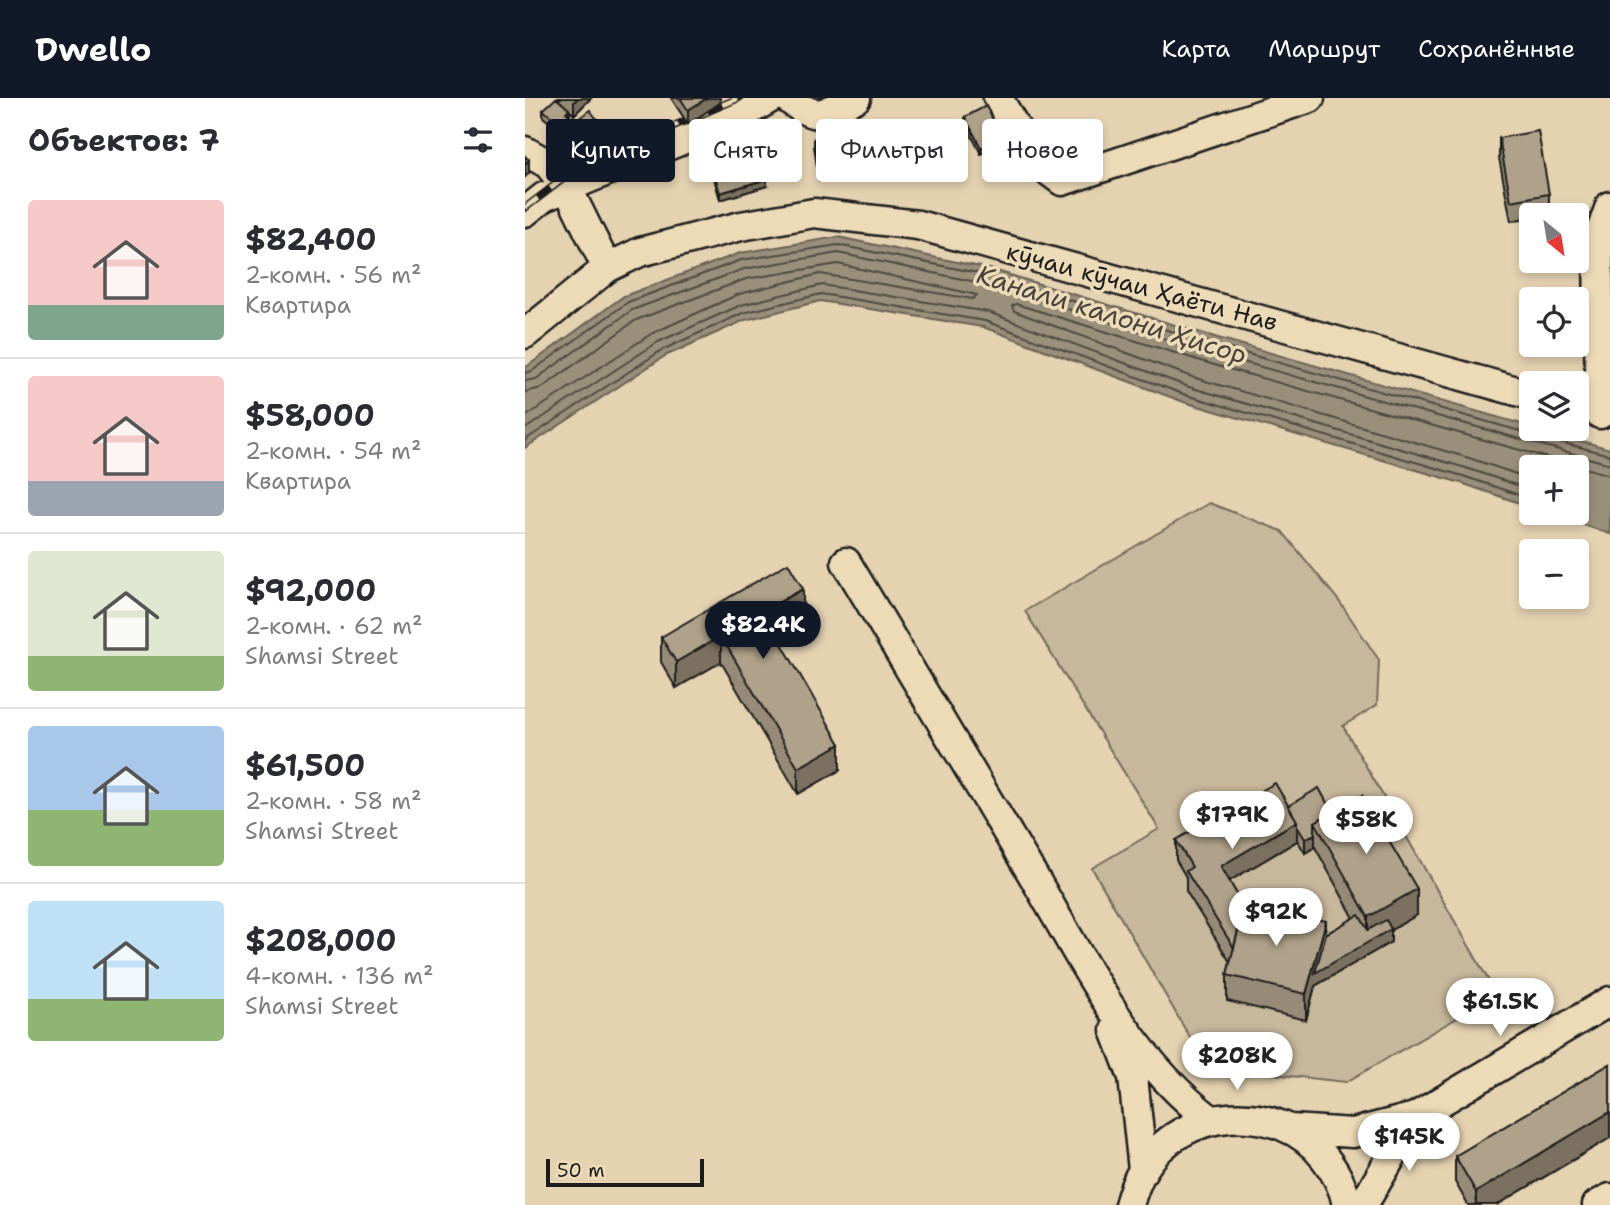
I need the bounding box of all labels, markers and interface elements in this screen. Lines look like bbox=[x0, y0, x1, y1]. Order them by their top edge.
text: Dwello bbox=[35, 27, 151, 72]
text: Карта bbox=[1162, 33, 1230, 65]
text: Маршрут bbox=[1268, 33, 1380, 65]
text: Сохранённые bbox=[1418, 33, 1575, 65]
chip: Купить bbox=[546, 119, 675, 182]
chip: Снять bbox=[689, 119, 802, 182]
chip: Фильтры bbox=[816, 119, 968, 182]
chip: Новое bbox=[982, 119, 1103, 182]
text: Объектов: 7 bbox=[28, 120, 220, 161]
icon: filters bbox=[459, 121, 497, 159]
north arrow bbox=[1519, 203, 1589, 273]
map controls bbox=[1519, 203, 1589, 609]
text: $82,400 bbox=[245, 219, 377, 260]
icon: home bbox=[84, 228, 168, 312]
street label: кӯчаи кӯчаи Ҳаёти Нав bbox=[1003, 235, 1281, 339]
water label: Канали калони Ҳисор bbox=[973, 256, 1251, 372]
text: 2-комн. · 56 m² bbox=[245, 260, 422, 290]
button: locate bbox=[1519, 287, 1589, 357]
text: Квартира bbox=[245, 290, 351, 320]
button: layers bbox=[1519, 371, 1589, 441]
text: $58,000 bbox=[245, 395, 375, 436]
icon: home bbox=[84, 404, 168, 488]
text: 2-комн. · 54 m² bbox=[245, 436, 422, 466]
button: + bbox=[1519, 455, 1589, 525]
text: Квартира bbox=[245, 466, 351, 496]
button: − bbox=[1519, 539, 1589, 609]
text: $92,000 bbox=[245, 570, 376, 611]
icon: home bbox=[84, 579, 168, 663]
pin: $82.4K bbox=[706, 602, 820, 661]
text: $82.4K bbox=[721, 609, 805, 639]
text: 2-комн. · 62 m² bbox=[245, 611, 423, 641]
text: Shamsi Street bbox=[245, 641, 399, 671]
text: $61,500 bbox=[245, 745, 365, 786]
icon: home bbox=[84, 754, 168, 838]
text: 2-комн. · 58 m² bbox=[245, 786, 422, 816]
pin: $179K bbox=[1183, 792, 1281, 851]
pin: $58K bbox=[1325, 796, 1407, 856]
text: $179K bbox=[1196, 799, 1268, 829]
text: $58K bbox=[1335, 804, 1397, 834]
text: Shamsi Street bbox=[245, 816, 399, 846]
pin: $92K bbox=[1235, 888, 1317, 948]
text: $92K bbox=[1245, 896, 1307, 926]
text: $208,000 bbox=[245, 920, 397, 961]
icon: home bbox=[84, 929, 168, 1013]
text: 4-комн. · 136 m² bbox=[245, 961, 434, 991]
pin: $61.5K bbox=[1443, 978, 1557, 1038]
text: $61.5K bbox=[1462, 986, 1538, 1016]
text: Shamsi Street bbox=[245, 991, 399, 1021]
pin: $208K bbox=[1188, 1032, 1286, 1092]
text: $208K bbox=[1198, 1040, 1276, 1070]
pin: $145K bbox=[1360, 1114, 1458, 1173]
text: $145K bbox=[1374, 1121, 1444, 1151]
scale bar bbox=[546, 1156, 703, 1188]
text: 50 m bbox=[557, 1158, 605, 1183]

